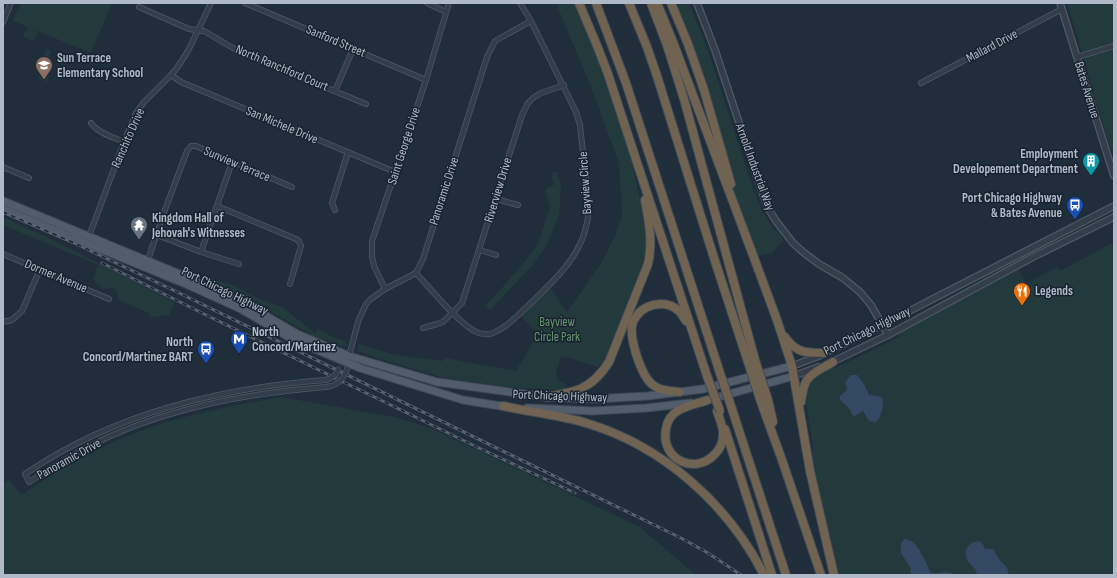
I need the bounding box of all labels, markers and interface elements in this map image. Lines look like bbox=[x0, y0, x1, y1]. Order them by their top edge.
street label: Sanford Street bbox=[304, 21, 368, 61]
street label: Mallard Drive bbox=[963, 26, 1021, 66]
street label: North Ranchford Court bbox=[233, 41, 331, 95]
place label: Sun Terrace Elementary School bbox=[57, 50, 144, 81]
school or university icon: Sun Terrace Elementary School bbox=[34, 55, 54, 80]
street label: Bates Avenue bbox=[1071, 60, 1103, 120]
street label: San Michele Drive bbox=[244, 103, 320, 147]
street label: Saint George Drive bbox=[384, 105, 424, 187]
street label: Ranchito Drive bbox=[108, 106, 148, 170]
street label: Arnold Industrial Way bbox=[731, 120, 778, 213]
street label: Sunview Terrace bbox=[201, 143, 273, 185]
place label: Employment Developement Department bbox=[953, 146, 1079, 177]
street label: Bayview Circle bbox=[575, 151, 595, 215]
building icon: Employment Developement Department bbox=[1081, 151, 1101, 176]
street label: Panoramic Drive bbox=[425, 155, 463, 227]
street label: Riverview Drive bbox=[481, 156, 515, 224]
place label: Port Chicago Highway & Bates Avenue bbox=[962, 190, 1063, 221]
bus stop icon: Port Chicago Highway & Bates Avenue bbox=[1065, 195, 1085, 220]
place label: Kingdom Hall of Jehovah's Witnesses bbox=[151, 210, 245, 241]
temple icon: Kingdom Hall of Jehovah's Witnesses bbox=[129, 215, 149, 240]
street label: Dormer Avenue bbox=[22, 256, 90, 296]
street label: Port Chicago Highway bbox=[179, 263, 271, 319]
restaurant icon: Legends bbox=[1012, 281, 1032, 306]
place label: Legends bbox=[1035, 283, 1073, 299]
street label: Port Chicago Highway bbox=[821, 303, 913, 359]
park label: Bayview Circle Park bbox=[534, 314, 580, 345]
place label: North Concord/Martinez bbox=[252, 324, 336, 355]
metro station icon: North Concord/Martinez bbox=[229, 329, 249, 354]
place label: North Concord/Martinez BART bbox=[83, 334, 193, 365]
bus stop icon: North Concord/Martinez BART bbox=[196, 339, 216, 364]
street label: Port Chicago Highway bbox=[512, 386, 608, 406]
street label: Panoramic Drive bbox=[34, 435, 104, 483]

